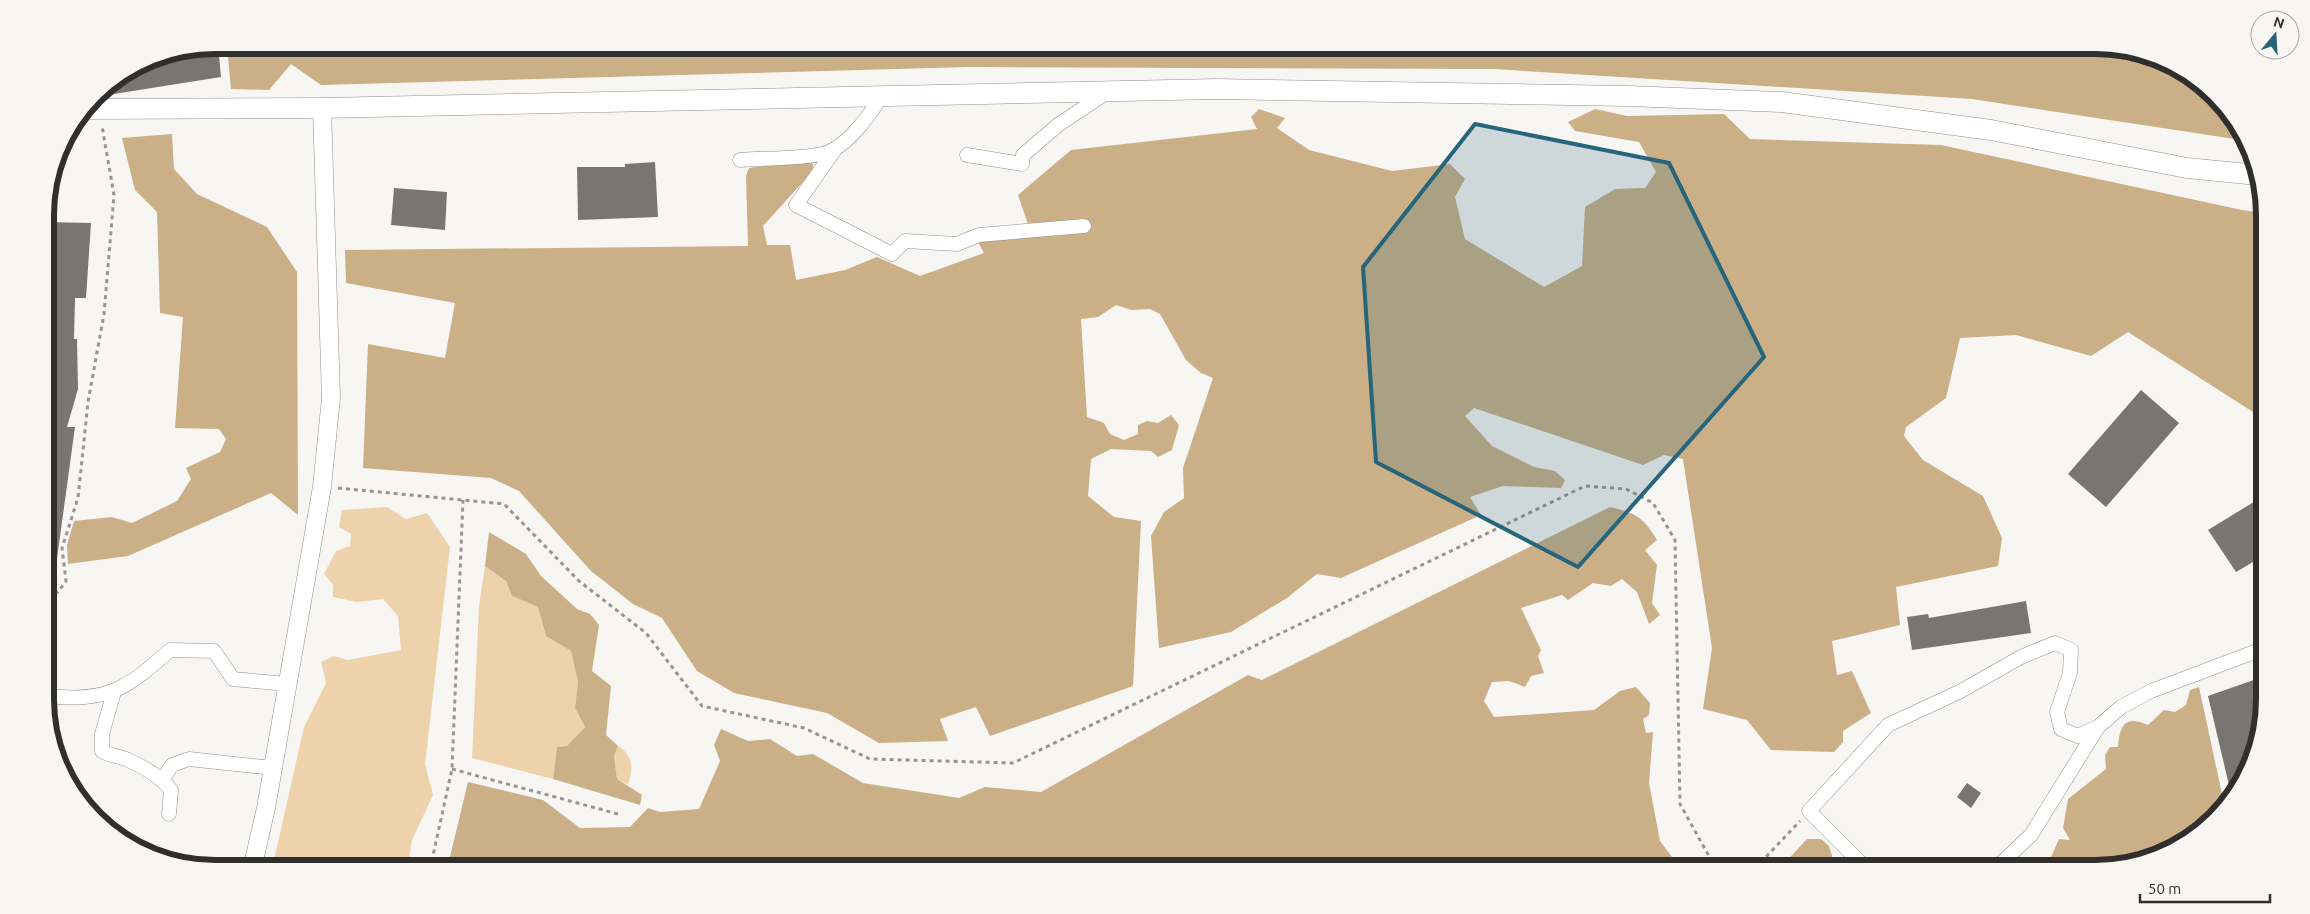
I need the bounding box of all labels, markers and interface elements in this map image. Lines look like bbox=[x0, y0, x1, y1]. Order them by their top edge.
north arrow bbox=[2250, 10, 2300, 60]
text: N bbox=[2272, 13, 2286, 32]
scale bar bbox=[2140, 872, 2270, 904]
text: 50 m bbox=[2148, 880, 2181, 897]

